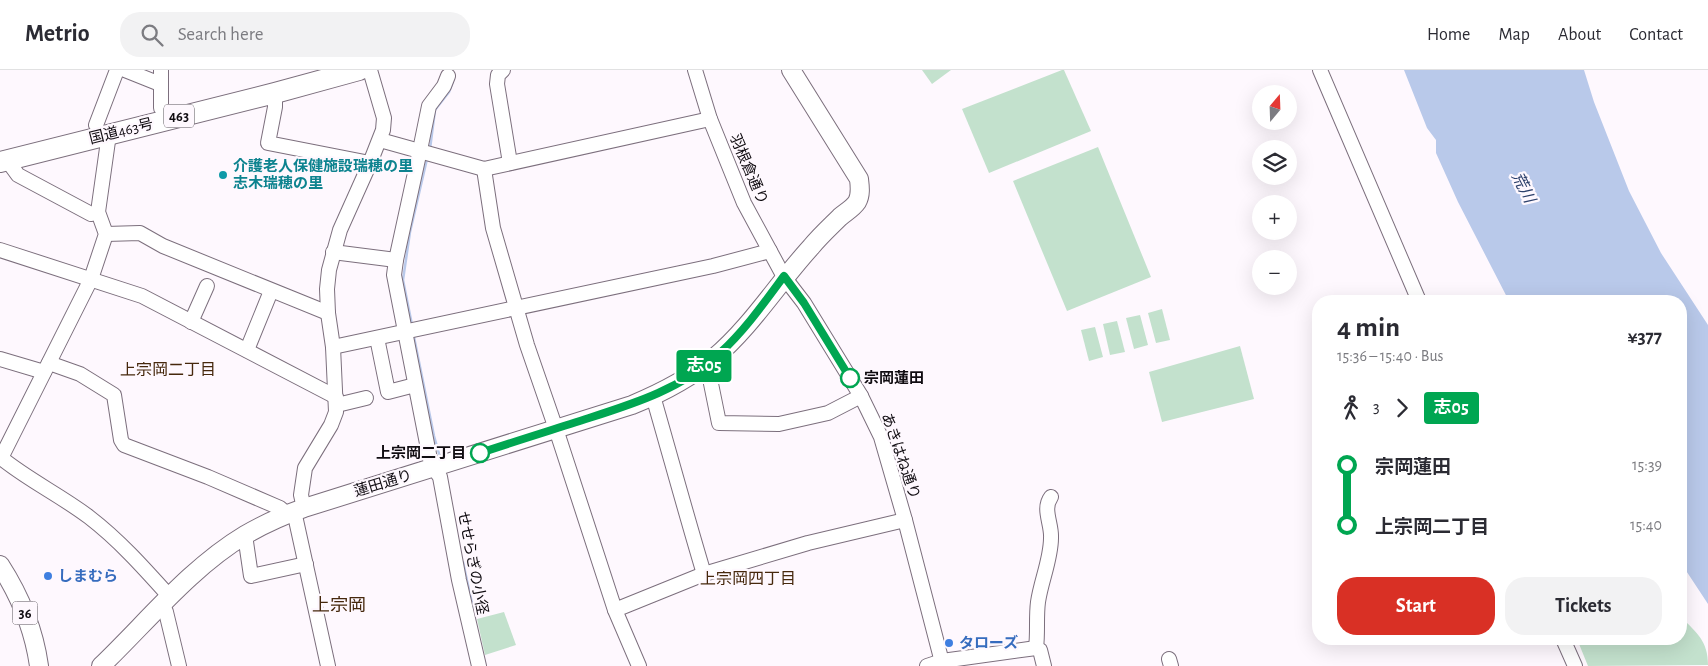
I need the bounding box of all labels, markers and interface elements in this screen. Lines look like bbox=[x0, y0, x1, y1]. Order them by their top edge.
search box bbox=[120, 12, 470, 57]
icon: search bbox=[138, 21, 166, 49]
text: Metrio bbox=[25, 22, 90, 46]
text: Search here bbox=[178, 25, 264, 44]
text: Home bbox=[1427, 26, 1470, 44]
text: Map bbox=[1498, 26, 1530, 44]
text: About bbox=[1558, 26, 1601, 44]
text: Contact bbox=[1629, 26, 1683, 44]
north arrow bbox=[1252, 85, 1298, 130]
map controls bbox=[1252, 85, 1297, 295]
road number: 463 bbox=[164, 104, 194, 128]
street label: 国道463号 bbox=[87, 115, 155, 147]
street label: 羽根倉通り bbox=[727, 131, 771, 207]
button: layers bbox=[1252, 140, 1297, 185]
place label: 介護老人保健施設瑞穂の里 志木瑞穂の里 bbox=[233, 157, 413, 191]
marker: 介護老人保健施設瑞穂の里 志木瑞穂の里 bbox=[217, 169, 229, 181]
water label: 荒川 bbox=[1509, 169, 1539, 207]
button: + bbox=[1252, 195, 1297, 240]
button: − bbox=[1252, 250, 1297, 295]
text: 4 min bbox=[1337, 314, 1400, 342]
text: ¥377 bbox=[1627, 328, 1662, 347]
text: 15:36 – 15:40 · Bus bbox=[1337, 348, 1443, 364]
line badge: 志05 bbox=[675, 350, 733, 382]
text: 志05 bbox=[686, 357, 722, 375]
district label: 上宗岡二丁目 bbox=[120, 362, 216, 378]
marker: 宗岡蓮田 bbox=[840, 368, 860, 388]
place label: 宗岡蓮田 bbox=[864, 370, 924, 386]
icon: walk bbox=[1337, 394, 1365, 422]
icon: forward bbox=[1388, 394, 1416, 422]
text: 3 bbox=[1373, 399, 1380, 415]
text: 志05 bbox=[1434, 399, 1469, 417]
street label: あきはね通り bbox=[879, 411, 923, 501]
marker: 上宗岡二丁目 bbox=[470, 443, 490, 463]
place label: 上宗岡二丁目 bbox=[376, 445, 466, 461]
text: 15:39 bbox=[1632, 457, 1662, 473]
text: 宗岡蓮田 bbox=[1375, 458, 1451, 477]
street label: 蓮田通り bbox=[352, 467, 414, 499]
street label: せせらぎの小径 bbox=[455, 510, 491, 616]
text: 15:40 bbox=[1630, 517, 1662, 533]
text: 上宗岡二丁目 bbox=[1375, 518, 1489, 537]
place label: しまむら bbox=[58, 568, 118, 584]
marker: しまむら bbox=[42, 570, 54, 582]
district label: 上宗岡四丁目 bbox=[700, 571, 796, 587]
button: Start bbox=[1337, 577, 1495, 635]
button: Tickets bbox=[1505, 577, 1662, 635]
district label: 上宗岡 bbox=[312, 596, 366, 615]
road number: 36 bbox=[12, 602, 38, 624]
place label: タローズ bbox=[959, 634, 1018, 651]
marker: タローズ bbox=[943, 637, 955, 649]

